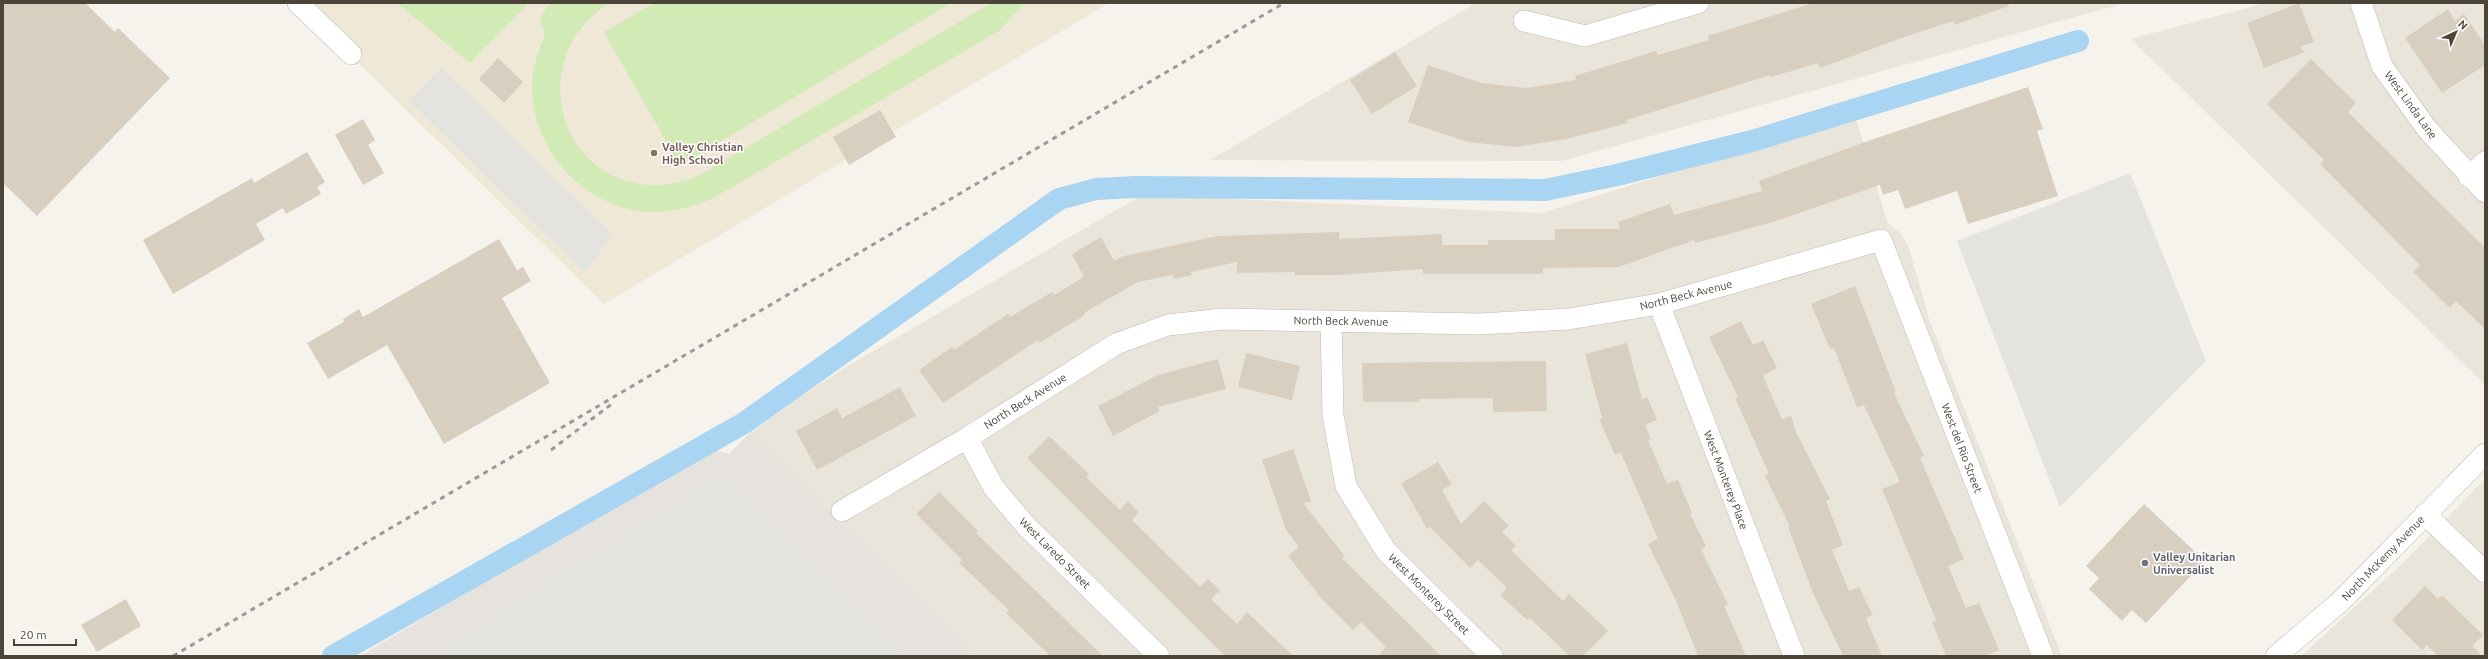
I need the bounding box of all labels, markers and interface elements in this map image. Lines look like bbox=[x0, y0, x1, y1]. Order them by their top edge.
north arrow bbox=[2436, 12, 2476, 52]
text: N bbox=[2456, 18, 2470, 32]
street label: West Linda Lane bbox=[2382, 69, 2440, 141]
place label: Valley Christian High School bbox=[662, 141, 743, 166]
marker: Valley Christian High School bbox=[649, 148, 659, 158]
street label: North Beck Avenue bbox=[1639, 278, 1733, 312]
street label: North Beck Avenue bbox=[1293, 314, 1389, 328]
street label: North Beck Avenue bbox=[982, 371, 1068, 431]
street label: West del Rio Street bbox=[1939, 402, 1985, 495]
street label: West Monterey Place bbox=[1702, 429, 1750, 531]
street label: North McKemy Avenue bbox=[2339, 513, 2427, 603]
street label: West Laredo Street bbox=[1017, 515, 1093, 591]
street label: West Monterey Street bbox=[1386, 551, 1472, 637]
place label: Valley Unitarian Universalist bbox=[2153, 551, 2235, 576]
marker: Valley Unitarian Universalist bbox=[2140, 558, 2150, 568]
scale bar bbox=[14, 621, 76, 647]
text: 20 m bbox=[20, 628, 47, 641]

